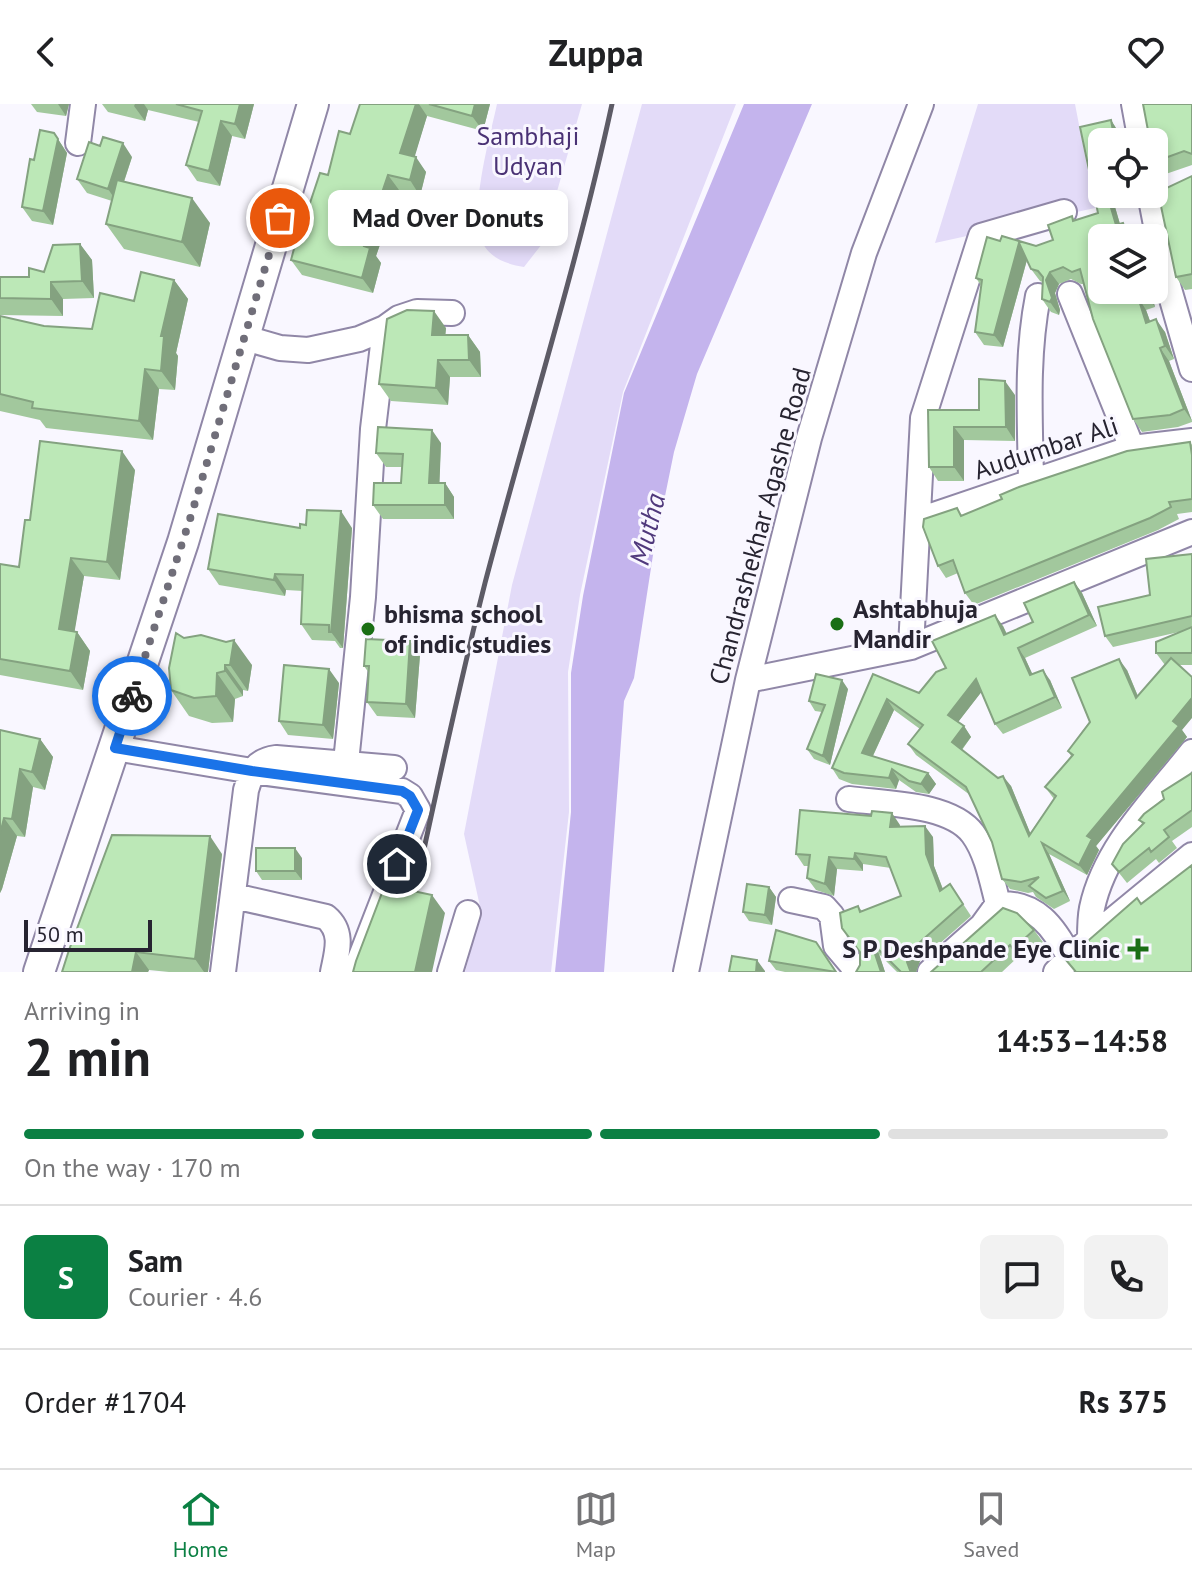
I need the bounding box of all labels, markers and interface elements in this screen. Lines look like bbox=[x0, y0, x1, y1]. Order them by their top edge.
text: Zuppa bbox=[548, 29, 644, 76]
icon: back bbox=[24, 30, 68, 74]
icon: heart bbox=[1124, 30, 1168, 74]
park label: Sambhaji Udyan bbox=[477, 119, 579, 182]
map controls bbox=[1088, 128, 1168, 304]
button: locate bbox=[1088, 128, 1168, 208]
pin bbox=[246, 184, 314, 252]
callout: Mad Over Donuts bbox=[328, 190, 568, 246]
icon: bag bbox=[258, 196, 302, 240]
text: Mad Over Donuts bbox=[352, 201, 544, 234]
button: layers bbox=[1088, 224, 1168, 304]
street label: Chandrashekhar Agashe Road bbox=[701, 364, 818, 688]
street label: Audumbar Ali bbox=[969, 409, 1122, 486]
water label: Mutha bbox=[620, 489, 673, 569]
place label: Ashtabhuja Mandir bbox=[853, 592, 978, 655]
place label: bhisma school of indic studies bbox=[384, 597, 551, 660]
marker: Ashtabhuja Mandir bbox=[828, 615, 846, 633]
marker: bhisma school of indic studies bbox=[359, 620, 377, 638]
courier bbox=[92, 656, 172, 736]
icon: bike bbox=[110, 674, 154, 718]
pin bbox=[363, 830, 431, 898]
icon: home bbox=[375, 842, 419, 886]
scale bar bbox=[24, 916, 152, 952]
text: 50 m bbox=[36, 920, 84, 948]
place label: S P Deshpande Eye Clinic bbox=[842, 932, 1120, 965]
marker: S P Deshpande Eye Clinic bbox=[1127, 938, 1149, 960]
text: Arriving in bbox=[24, 994, 140, 1027]
text: 14:53–14:58 bbox=[996, 1021, 1168, 1060]
text: 2 min bbox=[24, 1023, 151, 1090]
text: On the way · 170 m bbox=[24, 1151, 241, 1184]
button: chat bbox=[980, 1235, 1064, 1319]
button: phone bbox=[1084, 1235, 1168, 1319]
text: Sam bbox=[128, 1241, 183, 1280]
text: S bbox=[58, 1258, 74, 1297]
text: Courier · 4.6 bbox=[128, 1280, 262, 1313]
text: Order #1704 bbox=[24, 1382, 186, 1421]
text: Rs 375 bbox=[1079, 1382, 1168, 1421]
tab: Home bbox=[173, 1487, 228, 1563]
tab: Map bbox=[574, 1487, 618, 1563]
tab: Saved bbox=[963, 1487, 1019, 1563]

